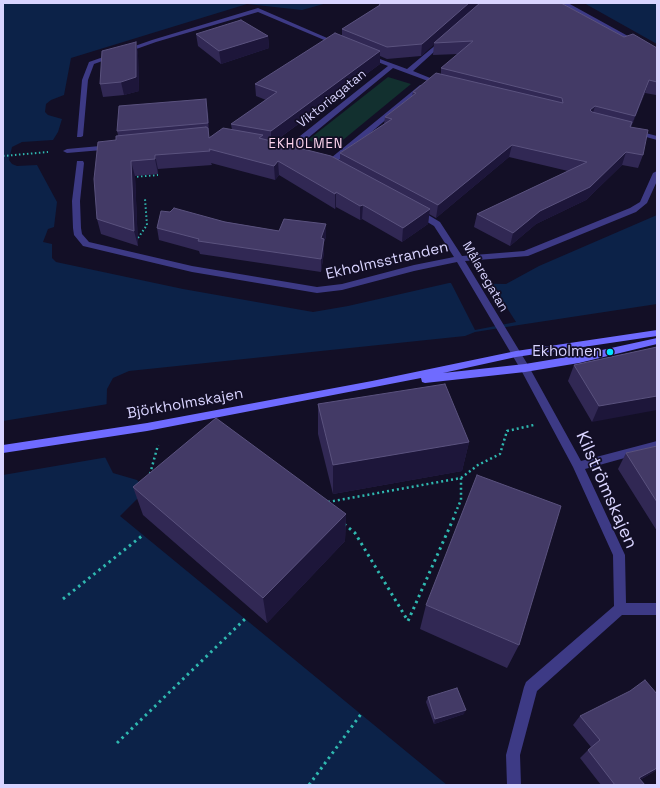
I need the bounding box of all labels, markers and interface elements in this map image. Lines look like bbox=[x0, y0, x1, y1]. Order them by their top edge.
street label: Viktoriagatan bbox=[294, 66, 370, 132]
district label: EKHOLMEN bbox=[269, 136, 343, 152]
street label: Ekholmsstranden bbox=[324, 238, 450, 284]
street label: Målaregatan bbox=[459, 239, 511, 315]
place label: Ekholmen bbox=[532, 343, 602, 361]
marker: Ekholmen bbox=[605, 347, 615, 357]
street label: Björkholmskajen bbox=[125, 385, 245, 423]
street label: Kilströmskajen bbox=[571, 428, 641, 552]

